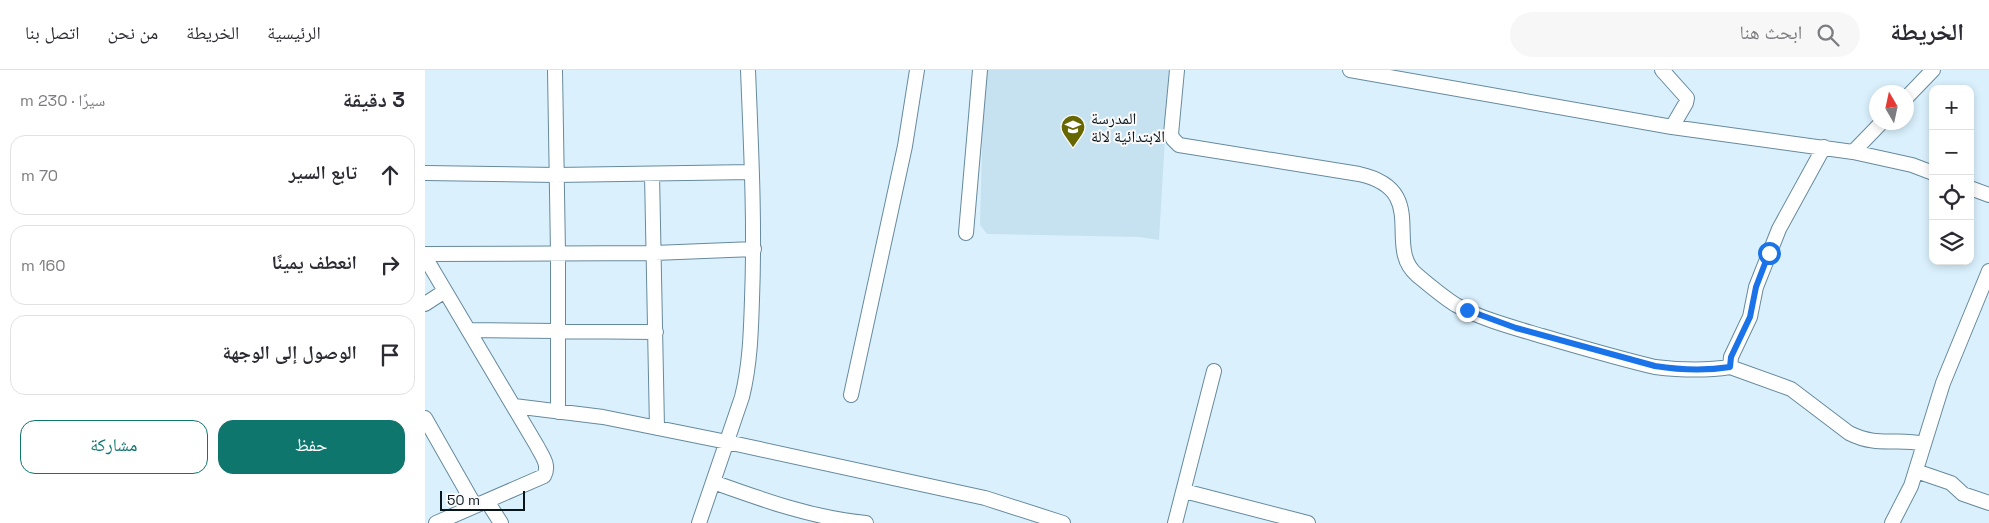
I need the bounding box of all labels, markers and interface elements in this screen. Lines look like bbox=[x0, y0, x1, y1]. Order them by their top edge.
search box bbox=[1510, 12, 1860, 57]
text: الخريطة bbox=[1890, 16, 1964, 47]
text: ابحث هنا bbox=[1740, 20, 1802, 45]
text: اتصل بنا bbox=[25, 21, 80, 44]
text: من نحن bbox=[108, 21, 158, 44]
text: الخريطة bbox=[186, 21, 239, 44]
text: الرئيسية bbox=[267, 21, 321, 44]
icon: search bbox=[1814, 21, 1842, 49]
north arrow bbox=[1869, 85, 1914, 130]
map controls bbox=[1929, 85, 1974, 265]
button: + bbox=[1929, 85, 1974, 130]
text: 3 دقيقة bbox=[343, 86, 405, 113]
text: سيرًا · 230 m bbox=[20, 90, 105, 111]
place label: المدرسة الابتدائية لالة bbox=[1091, 108, 1165, 147]
school or university icon: المدرسة الابتدائية لالة bbox=[1060, 114, 1086, 148]
button: − bbox=[1929, 130, 1974, 175]
text: تابع السير bbox=[289, 160, 357, 185]
icon: ahead bbox=[376, 161, 404, 189]
text: 70 m bbox=[21, 165, 58, 186]
button: locate bbox=[1929, 175, 1974, 220]
button: layers bbox=[1929, 220, 1974, 265]
route start bbox=[1758, 242, 1781, 265]
text: انعطف يمينًا bbox=[272, 250, 357, 275]
icon: right bbox=[376, 251, 404, 279]
text: 160 m bbox=[21, 255, 66, 276]
route end bbox=[1456, 299, 1479, 322]
text: الوصول إلى الوجهة bbox=[222, 340, 357, 365]
icon: arrive bbox=[376, 341, 404, 369]
button: مشاركة bbox=[20, 420, 208, 474]
button: حفظ bbox=[218, 420, 405, 474]
scale bar bbox=[440, 488, 525, 511]
text: 50 m bbox=[447, 491, 480, 509]

